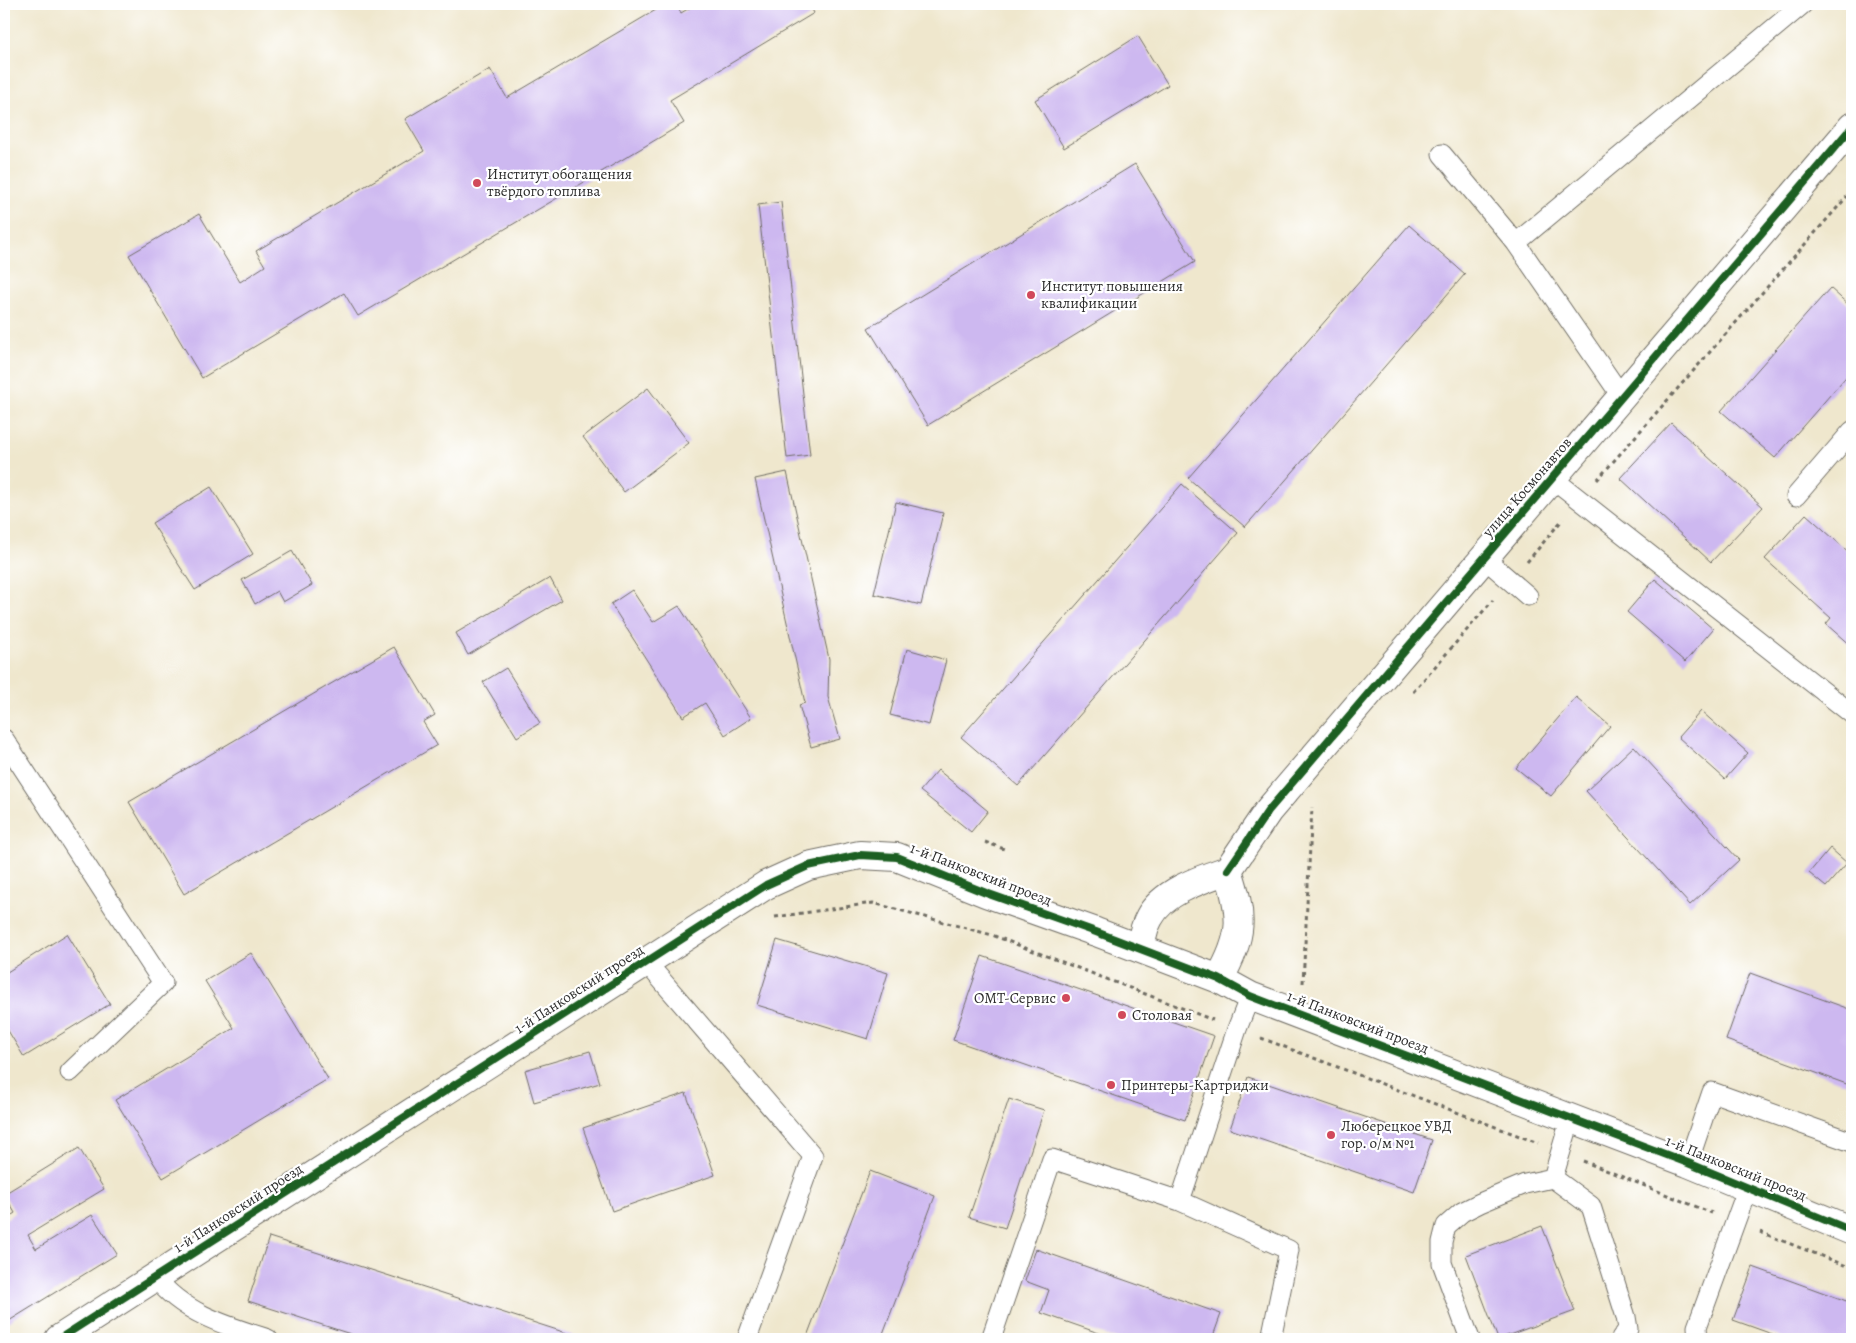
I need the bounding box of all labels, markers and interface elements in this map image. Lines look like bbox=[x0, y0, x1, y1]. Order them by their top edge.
place label: Институт обогащения твёрдого топлива bbox=[487, 164, 632, 201]
marker: Институт обогащения твёрдого топлива bbox=[471, 177, 483, 189]
place label: Институт повышения квалификации bbox=[1041, 276, 1183, 313]
marker: Институт повышения квалификации bbox=[1025, 289, 1037, 301]
street label: улица Космонавтов bbox=[1477, 433, 1576, 542]
street label: 1-й Панковский проезд bbox=[907, 838, 1055, 910]
street label: 1-й Панковский проезд bbox=[511, 940, 647, 1038]
street label: 1-й Панковский проезд bbox=[1284, 986, 1432, 1058]
place label: ОМТ-Сервис bbox=[974, 988, 1056, 1008]
marker: ОМТ-Сервис bbox=[1060, 992, 1072, 1004]
place label: Столовая bbox=[1132, 1005, 1192, 1025]
marker: Столовая bbox=[1116, 1009, 1128, 1021]
place label: Принтеры-Картриджи bbox=[1121, 1075, 1269, 1095]
marker: Принтеры-Картриджи bbox=[1105, 1079, 1117, 1091]
place label: Люберецкое УВД гор. о/м №1 bbox=[1341, 1116, 1452, 1153]
marker: Люберецкое УВД гор. о/м №1 bbox=[1325, 1129, 1337, 1141]
street label: 1-й Панковский проезд bbox=[1663, 1131, 1809, 1205]
street label: 1-й Панковский проезд bbox=[170, 1159, 306, 1257]

